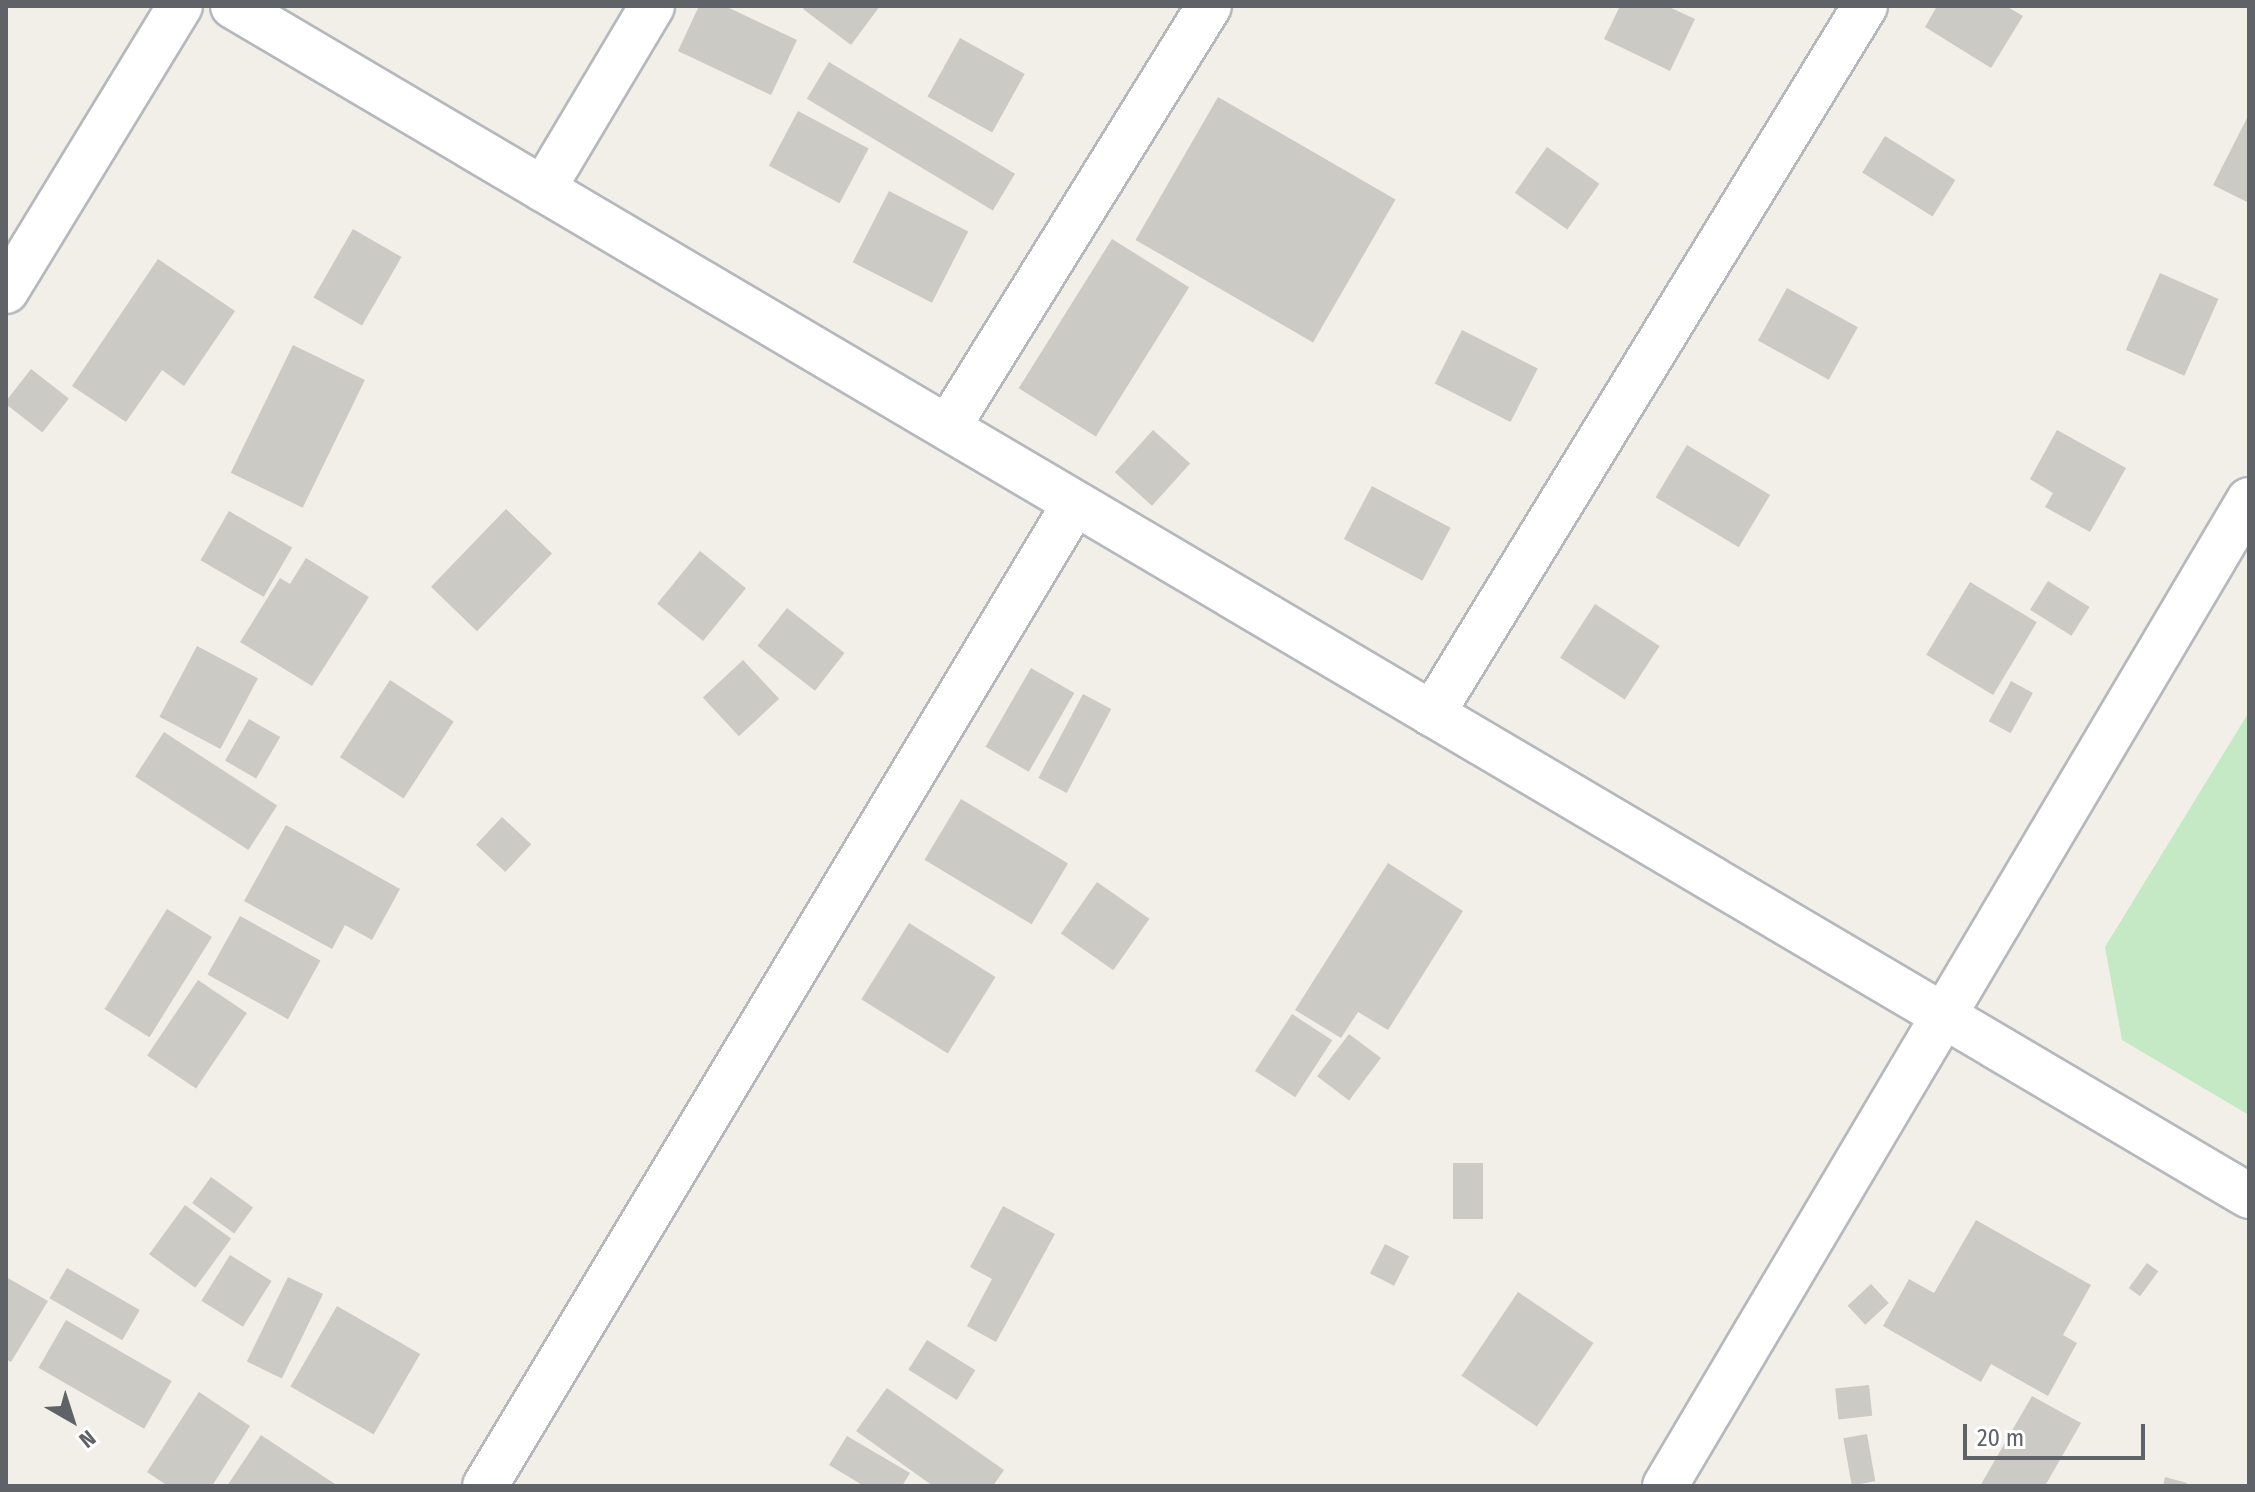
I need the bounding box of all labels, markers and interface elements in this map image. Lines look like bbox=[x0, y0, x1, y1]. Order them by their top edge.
north arrow bbox=[32, 1380, 112, 1460]
scale bar bbox=[1967, 1408, 2149, 1458]
text: N bbox=[74, 1424, 101, 1454]
text: 20 m bbox=[1977, 1424, 2024, 1452]

